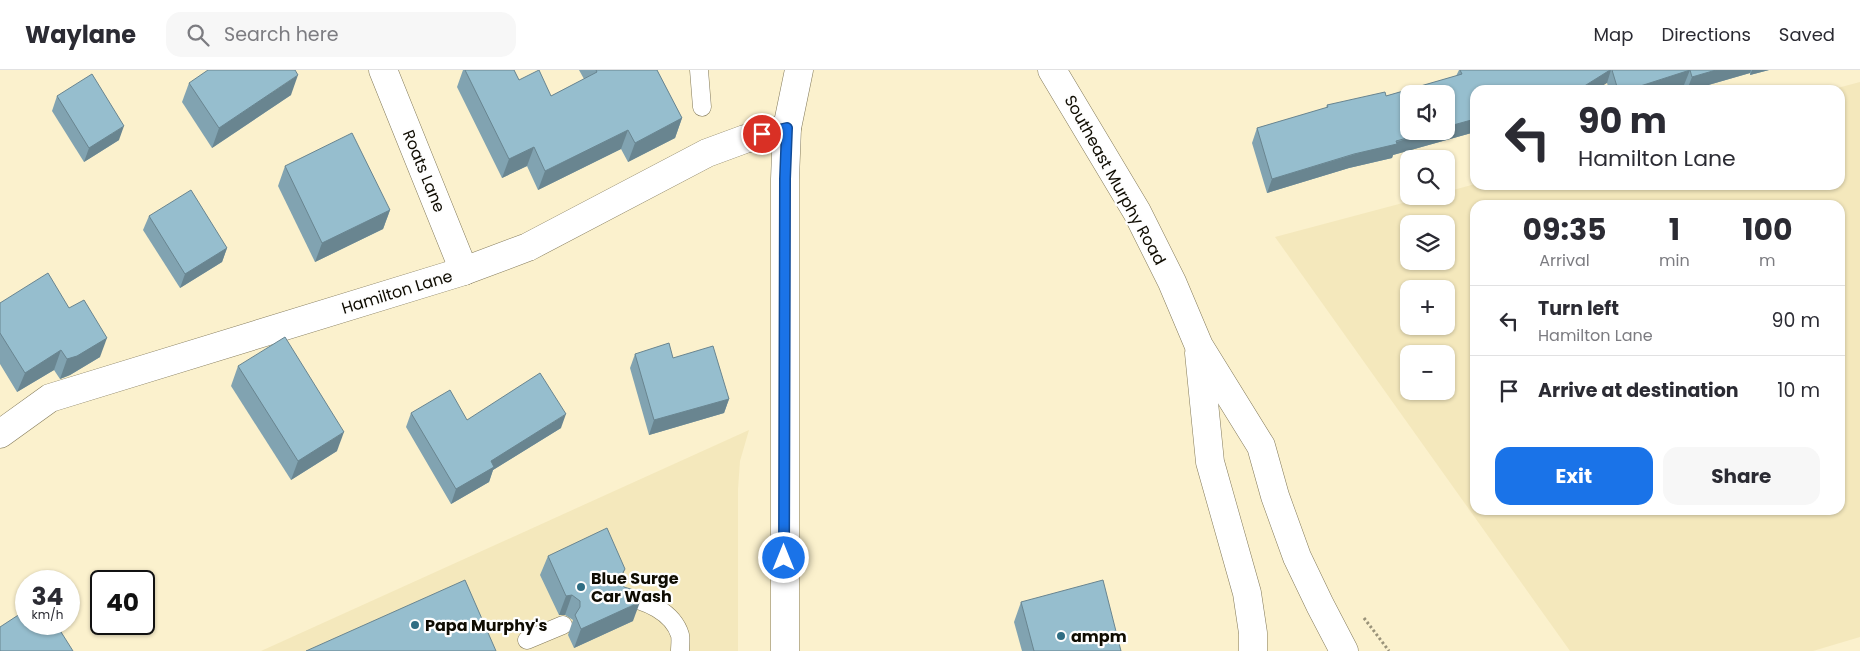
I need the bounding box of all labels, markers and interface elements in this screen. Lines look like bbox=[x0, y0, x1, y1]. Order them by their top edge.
search box bbox=[166, 12, 516, 57]
text: Waylane bbox=[25, 18, 136, 51]
icon: search bbox=[184, 21, 212, 49]
text: Search here bbox=[224, 21, 339, 48]
text: Map bbox=[1594, 22, 1633, 47]
text: Directions bbox=[1661, 22, 1751, 47]
text: Saved bbox=[1779, 22, 1835, 47]
map controls bbox=[1400, 85, 1455, 400]
button: sound bbox=[1400, 85, 1455, 140]
street label: Southeast Murphy Road bbox=[1059, 91, 1171, 269]
text: 90 m bbox=[1578, 96, 1667, 145]
icon: left bbox=[1495, 105, 1560, 170]
pin bbox=[741, 113, 783, 155]
icon: arrive bbox=[748, 120, 776, 148]
street label: Roats Lane bbox=[397, 126, 451, 216]
text: Hamilton Lane bbox=[1578, 143, 1736, 174]
button: search bbox=[1400, 150, 1455, 205]
text: 09:35 bbox=[1522, 208, 1607, 251]
text: 1 bbox=[1669, 208, 1680, 251]
text: 100 bbox=[1742, 208, 1793, 251]
button: layers bbox=[1400, 215, 1455, 270]
text: Arrival bbox=[1539, 249, 1590, 272]
text: min bbox=[1659, 249, 1690, 272]
text: m bbox=[1759, 249, 1776, 272]
street label: Hamilton Lane bbox=[339, 264, 455, 320]
button: + bbox=[1400, 280, 1455, 335]
text: Turn left bbox=[1538, 295, 1619, 322]
icon: left bbox=[1495, 307, 1523, 335]
text: 90 m bbox=[1771, 307, 1820, 334]
text: Hamilton Lane bbox=[1538, 324, 1653, 347]
button: − bbox=[1400, 345, 1455, 400]
icon: arrive bbox=[1495, 377, 1523, 405]
text: Arrive at destination bbox=[1538, 377, 1739, 404]
text: 10 m bbox=[1777, 377, 1820, 404]
button: Exit bbox=[1495, 447, 1653, 505]
button: Share bbox=[1663, 447, 1820, 505]
position arrow bbox=[757, 531, 809, 583]
place label: Blue Surge Car Wash bbox=[591, 567, 679, 608]
speed limit sign: 40 bbox=[90, 570, 155, 635]
text: 34 bbox=[31, 579, 64, 614]
marker: Blue Surge Car Wash bbox=[575, 581, 587, 593]
text: km/h bbox=[32, 606, 63, 623]
place label: Papa Murphy's bbox=[425, 614, 548, 637]
marker: Papa Murphy's bbox=[409, 619, 421, 631]
place label: ampm bbox=[1071, 625, 1127, 648]
marker: ampm bbox=[1055, 630, 1067, 642]

